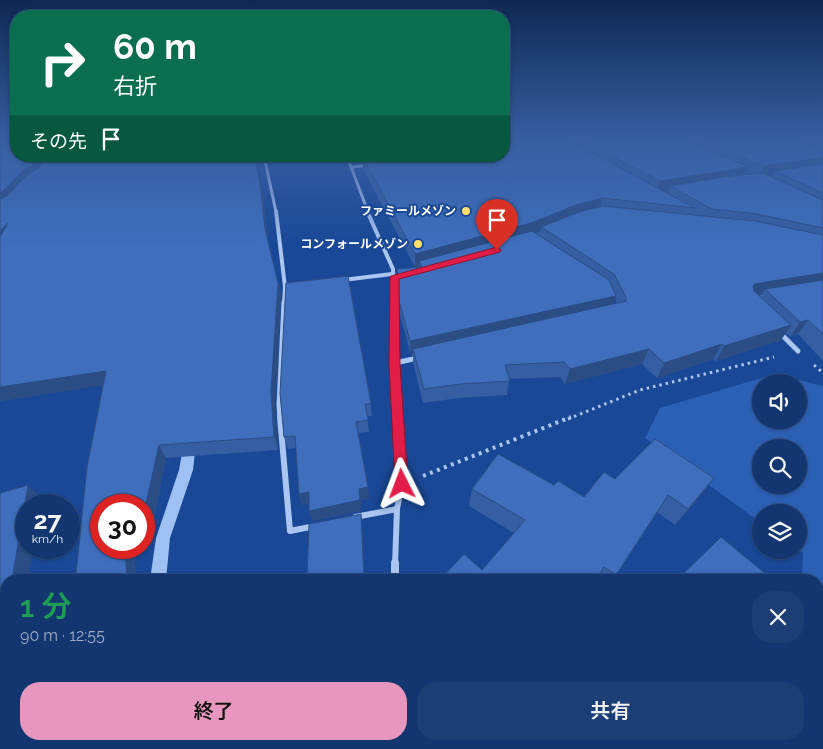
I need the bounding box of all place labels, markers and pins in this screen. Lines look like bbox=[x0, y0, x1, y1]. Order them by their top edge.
pin bbox=[476, 199, 518, 250]
place label: ファミールメゾン bbox=[360, 204, 456, 218]
marker: ファミールメゾン bbox=[460, 205, 472, 217]
place label: コンフォールメゾン bbox=[300, 237, 408, 251]
marker: コンフォールメゾン bbox=[412, 238, 424, 250]

